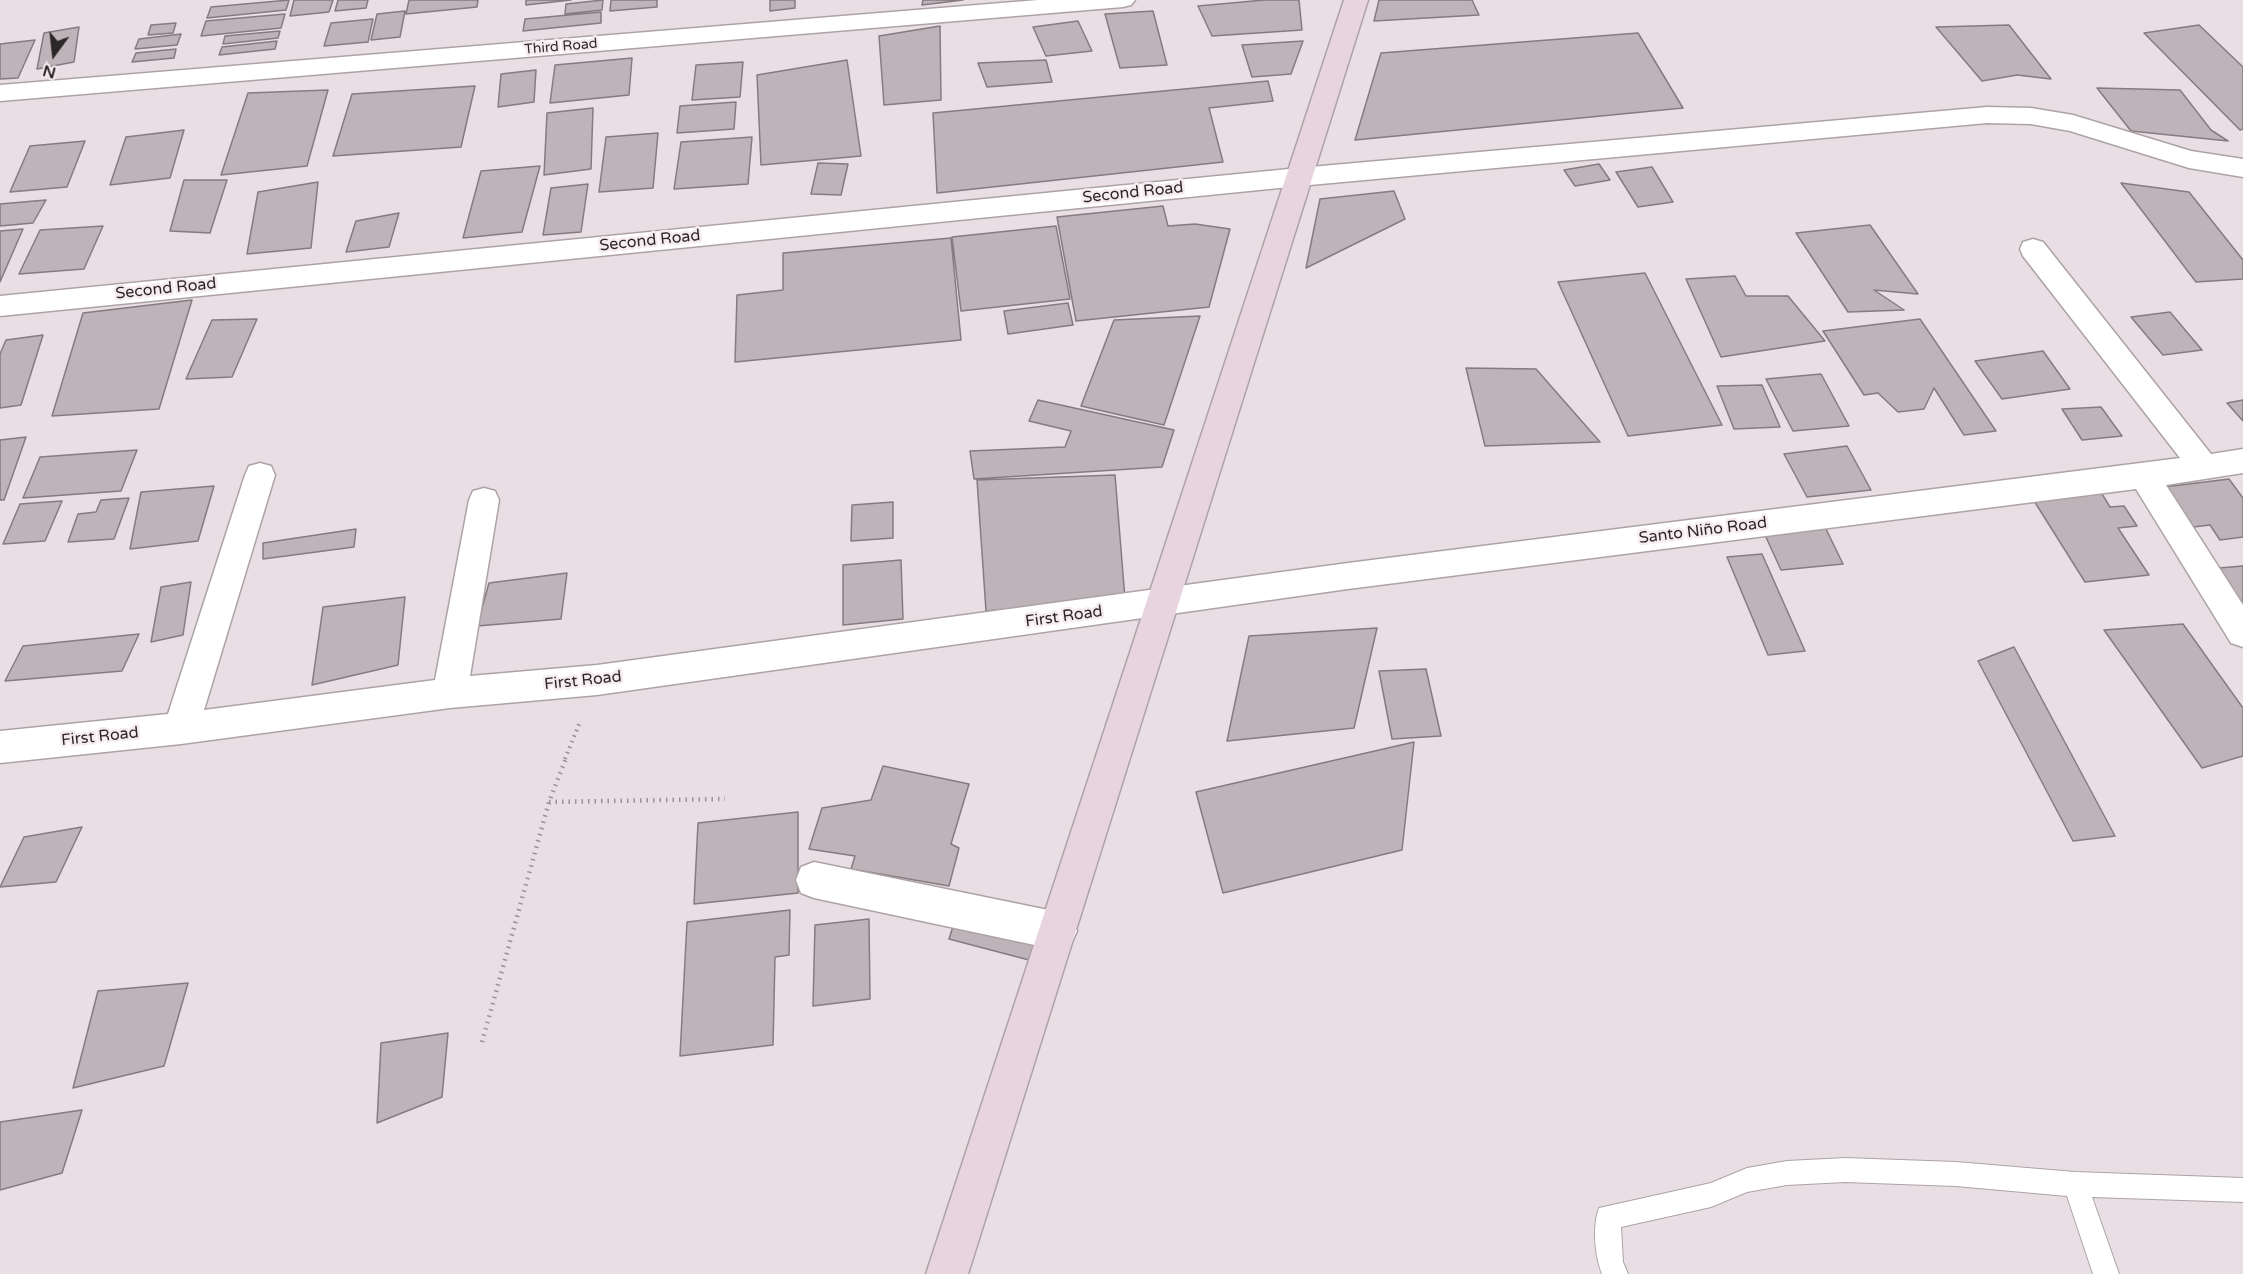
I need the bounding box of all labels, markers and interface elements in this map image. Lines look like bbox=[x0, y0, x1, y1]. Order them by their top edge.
north arrow bbox=[24, 24, 84, 84]
street label: Third Road bbox=[524, 35, 598, 59]
text: N bbox=[41, 60, 58, 83]
street label: Second Road bbox=[1082, 178, 1184, 208]
street label: Second Road bbox=[599, 226, 701, 256]
street label: Second Road bbox=[115, 274, 217, 304]
street label: Santo Niño Road bbox=[1638, 514, 1768, 548]
street label: First Road bbox=[1024, 602, 1104, 632]
street label: First Road bbox=[543, 667, 623, 695]
street label: First Road bbox=[60, 723, 140, 751]

